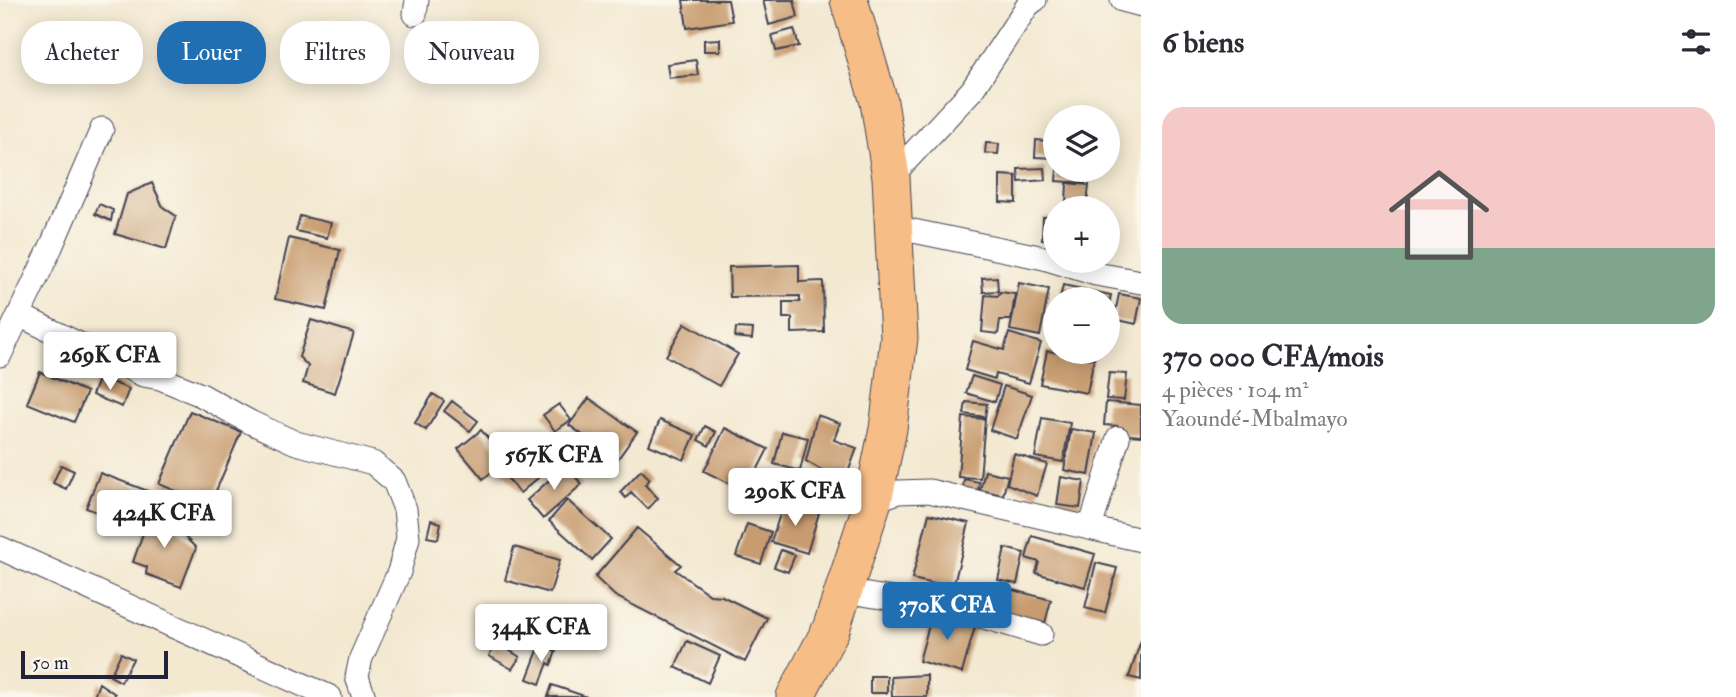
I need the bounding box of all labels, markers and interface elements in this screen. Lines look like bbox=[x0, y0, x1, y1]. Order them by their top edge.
chip: Acheter bbox=[21, 21, 143, 84]
chip: Louer bbox=[157, 21, 266, 84]
chip: Filtres bbox=[280, 21, 390, 84]
chip: Nouveau bbox=[404, 21, 539, 84]
icon: filters bbox=[1677, 23, 1715, 61]
text: 6 biens bbox=[1162, 24, 1244, 61]
map controls bbox=[1043, 105, 1120, 364]
button: layers bbox=[1043, 105, 1120, 182]
icon: home bbox=[1376, 152, 1502, 278]
button: + bbox=[1043, 196, 1120, 273]
button: − bbox=[1043, 287, 1120, 364]
pin: 269K CFA bbox=[38, 332, 182, 392]
text: 370 000 CFA/mois bbox=[1162, 338, 1384, 375]
text: 269K CFA bbox=[59, 340, 161, 369]
text: 4 pièces · 104 m² bbox=[1162, 375, 1309, 404]
text: Yaoundé-Mbalmayo bbox=[1162, 404, 1348, 433]
pin: 567K CFA bbox=[482, 433, 626, 492]
text: 567K CFA bbox=[505, 440, 603, 469]
pin: 290K CFA bbox=[723, 468, 867, 528]
text: 290K CFA bbox=[744, 476, 846, 505]
pin: 424K CFA bbox=[92, 490, 236, 550]
text: 424K CFA bbox=[113, 498, 215, 527]
pin: 370K CFA bbox=[875, 582, 1019, 642]
text: 370K CFA bbox=[898, 590, 996, 619]
pin: 344K CFA bbox=[469, 604, 613, 664]
text: 344K CFA bbox=[491, 612, 591, 641]
scale bar bbox=[21, 648, 168, 680]
text: 50 m bbox=[32, 651, 69, 675]

